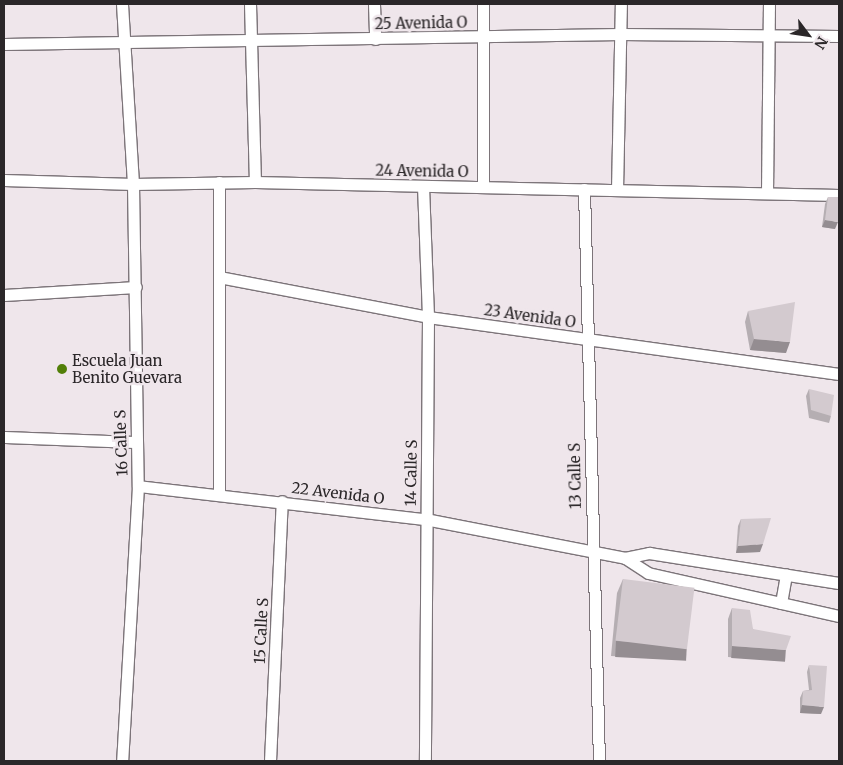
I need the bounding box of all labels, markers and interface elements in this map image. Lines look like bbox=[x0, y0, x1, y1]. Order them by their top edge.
north arrow bbox=[783, 10, 833, 60]
street label: 25 Avenida O bbox=[374, 13, 468, 33]
text: N bbox=[810, 33, 831, 52]
street label: 24 Avenida O bbox=[375, 161, 469, 181]
street label: 23 Avenida O bbox=[483, 301, 577, 331]
place label: Escuela Juan Benito Guevara bbox=[72, 351, 182, 386]
marker: Escuela Juan Benito Guevara bbox=[56, 363, 68, 375]
street label: 16 Calle S bbox=[111, 409, 131, 477]
street label: 14 Calle S bbox=[401, 440, 421, 506]
street label: 13 Calle S bbox=[565, 443, 585, 509]
street label: 22 Avenida O bbox=[291, 478, 385, 508]
street label: 15 Calle S bbox=[250, 597, 272, 665]

